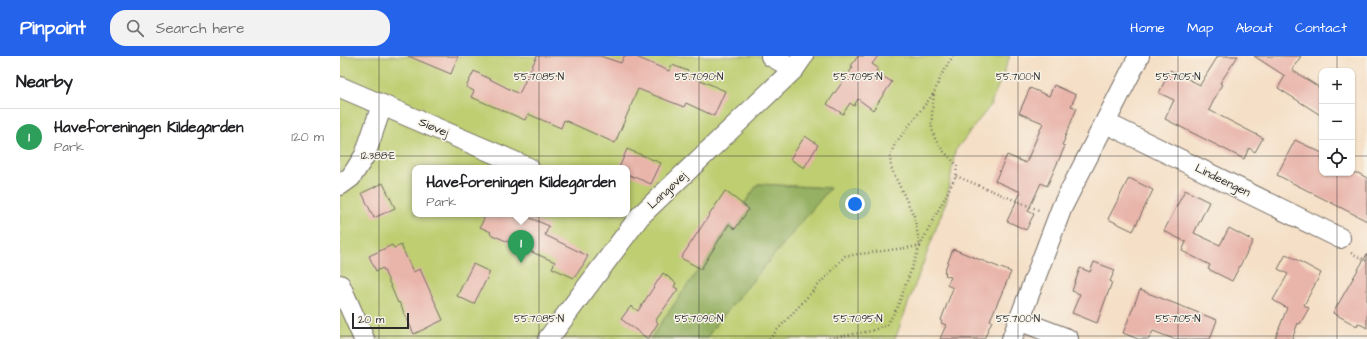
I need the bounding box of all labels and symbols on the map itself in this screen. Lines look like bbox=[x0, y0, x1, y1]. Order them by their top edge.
text: 55.7085°N bbox=[514, 70, 564, 84]
text: 55.7090°N bbox=[675, 70, 723, 84]
text: 55.7095°N bbox=[833, 70, 883, 84]
text: 55.7100°N bbox=[996, 70, 1040, 84]
text: 55.7105°N bbox=[1156, 70, 1200, 84]
street label: Siøvej bbox=[416, 114, 452, 142]
text: 12.388°E bbox=[361, 149, 395, 163]
street label: Lindeengen bbox=[1192, 160, 1253, 202]
street label: Langøvej bbox=[644, 167, 692, 214]
your location bbox=[845, 194, 865, 214]
pin: 1 bbox=[508, 230, 534, 263]
scale bar bbox=[352, 311, 409, 330]
text: 55.7085°N bbox=[514, 312, 564, 326]
text: 55.7090°N bbox=[675, 312, 723, 326]
text: 55.7095°N bbox=[833, 312, 883, 326]
text: 55.7100°N bbox=[996, 312, 1040, 326]
text: 55.7105°N bbox=[1156, 312, 1200, 326]

